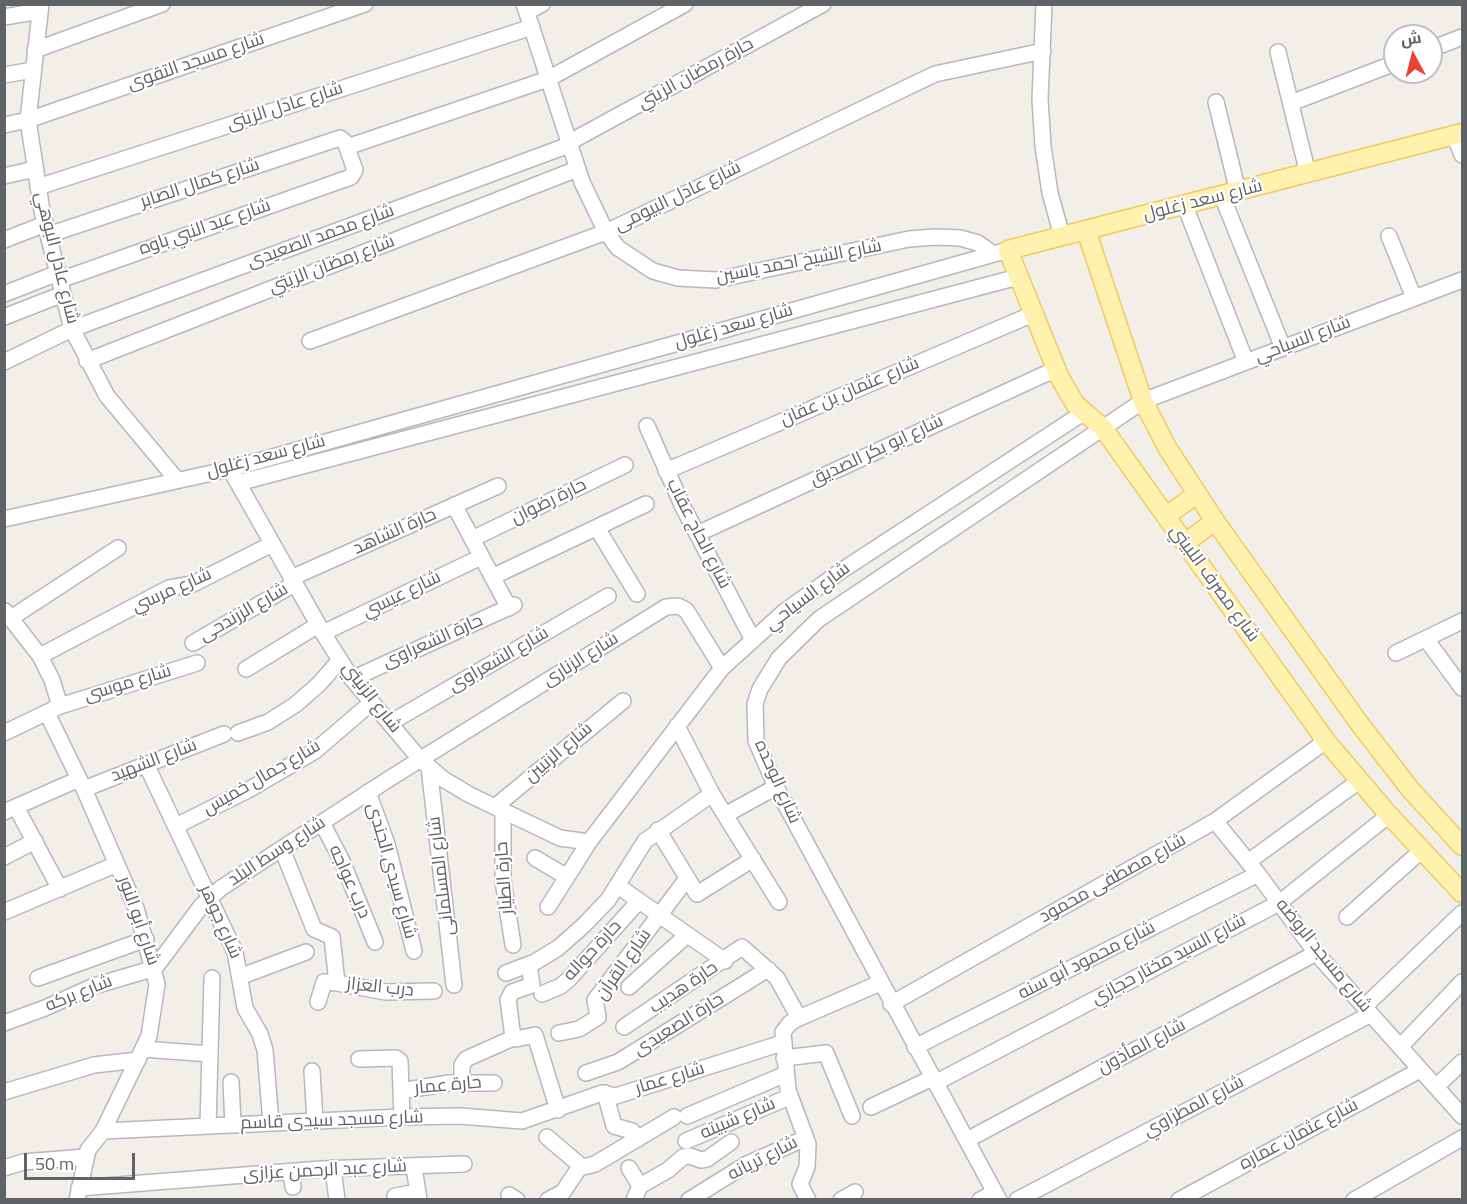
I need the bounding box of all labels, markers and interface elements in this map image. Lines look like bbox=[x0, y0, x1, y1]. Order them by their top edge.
north arrow bbox=[1383, 24, 1443, 84]
text: ش bbox=[1399, 25, 1423, 51]
street label: شارع مسجد التقوى bbox=[125, 28, 267, 96]
street label: حارة رمضان الزيتي bbox=[634, 33, 758, 115]
street label: شارع عادل الزينى bbox=[224, 78, 346, 136]
street label: شارع كمال الصابر bbox=[138, 155, 262, 213]
street label: شارع عادل البيومى bbox=[611, 157, 745, 237]
street label: شارع سعد زغلول bbox=[1141, 176, 1265, 226]
street label: شارع عادل البوهي bbox=[29, 190, 83, 326]
street label: شارع عبد النبي باوه bbox=[136, 195, 274, 261]
street label: شارع محمد الصعيدى bbox=[245, 200, 397, 274]
street label: شارع رمضان الزيتي bbox=[266, 231, 398, 299]
street label: شارع الشيخ احمد ياسين bbox=[714, 235, 884, 289]
street label: شارع سعد زغلول bbox=[672, 300, 796, 354]
street label: شارع السياحي bbox=[1252, 312, 1354, 368]
street label: شارع عثمان بن عفان bbox=[777, 353, 923, 431]
street label: شارع ابو بكر الصديق bbox=[807, 411, 947, 491]
street label: شارع سعد زغلول bbox=[204, 431, 328, 483]
street label: حارة رضوان bbox=[508, 474, 590, 530]
street label: شارع الحاج عقاب bbox=[661, 475, 735, 593]
street label: حارة الشاهد bbox=[350, 504, 440, 560]
street label: شارع مصرف اللبيني bbox=[1164, 521, 1264, 647]
street label: شارع السياحي bbox=[761, 558, 855, 636]
street label: شارع مرسي bbox=[129, 564, 215, 618]
street label: شارع عيسي bbox=[359, 567, 445, 623]
street label: شارع الزرندحى bbox=[196, 579, 292, 647]
street label: حارة الشعراوى bbox=[380, 610, 486, 674]
street label: شارع الشعراوى bbox=[445, 623, 553, 697]
street label: شارع الزنارى bbox=[539, 628, 623, 692]
street label: شارع الزنيتي bbox=[337, 658, 405, 738]
street label: شارع موسى bbox=[82, 661, 174, 707]
street label: شارع الزتيين bbox=[521, 718, 597, 788]
street label: شارع الشهيد bbox=[108, 735, 200, 787]
street label: شارع جمال خميس bbox=[199, 736, 325, 820]
street label: شارع الوحده bbox=[749, 737, 805, 827]
street label: شارع سيدى الجندى bbox=[361, 801, 421, 941]
street label: شارع وسط البلد bbox=[224, 812, 330, 892]
street label: شارع المسلمانى bbox=[424, 815, 460, 937]
street label: شارع مصطفى محمود bbox=[1036, 830, 1190, 928]
street label: حارة الطيار bbox=[492, 841, 518, 915]
street label: درب عواجه bbox=[323, 842, 375, 922]
street label: شارع أبو النور bbox=[113, 873, 163, 969]
street label: شارع جوهر bbox=[194, 882, 246, 962]
street label: شارع مسجد الروضه bbox=[1270, 895, 1376, 1017]
street label: شارع السيد مختار حجازي bbox=[1088, 910, 1250, 1010]
street label: حارة حواله bbox=[559, 916, 627, 986]
street label: شارع محمود أبو سنه bbox=[1015, 917, 1159, 1005]
street label: شارع القرآن bbox=[592, 925, 656, 1005]
street label: حارة هديب bbox=[646, 957, 722, 1019]
street label: شارع بركه bbox=[42, 971, 116, 1017]
street label: درب العزاز bbox=[345, 974, 415, 1002]
street label: حارة الصعيدى bbox=[630, 989, 728, 1061]
street label: شارع المأذون bbox=[1094, 1015, 1190, 1079]
street label: شارع عمار bbox=[633, 1058, 707, 1100]
street label: حارة عمار bbox=[414, 1072, 482, 1100]
street label: شارع المطراوي bbox=[1140, 1072, 1248, 1142]
street label: شارع شبيته bbox=[697, 1093, 779, 1145]
street label: شارع عثمان عماره bbox=[1236, 1095, 1362, 1175]
street label: شارع مسجد سيدى قاسم bbox=[240, 1107, 424, 1135]
street label: شارع تريانه bbox=[724, 1132, 802, 1186]
scale bar bbox=[27, 1141, 138, 1179]
text: 50 m bbox=[35, 1150, 74, 1177]
street label: شارع عبد الرحمن عزازى bbox=[243, 1156, 407, 1186]

